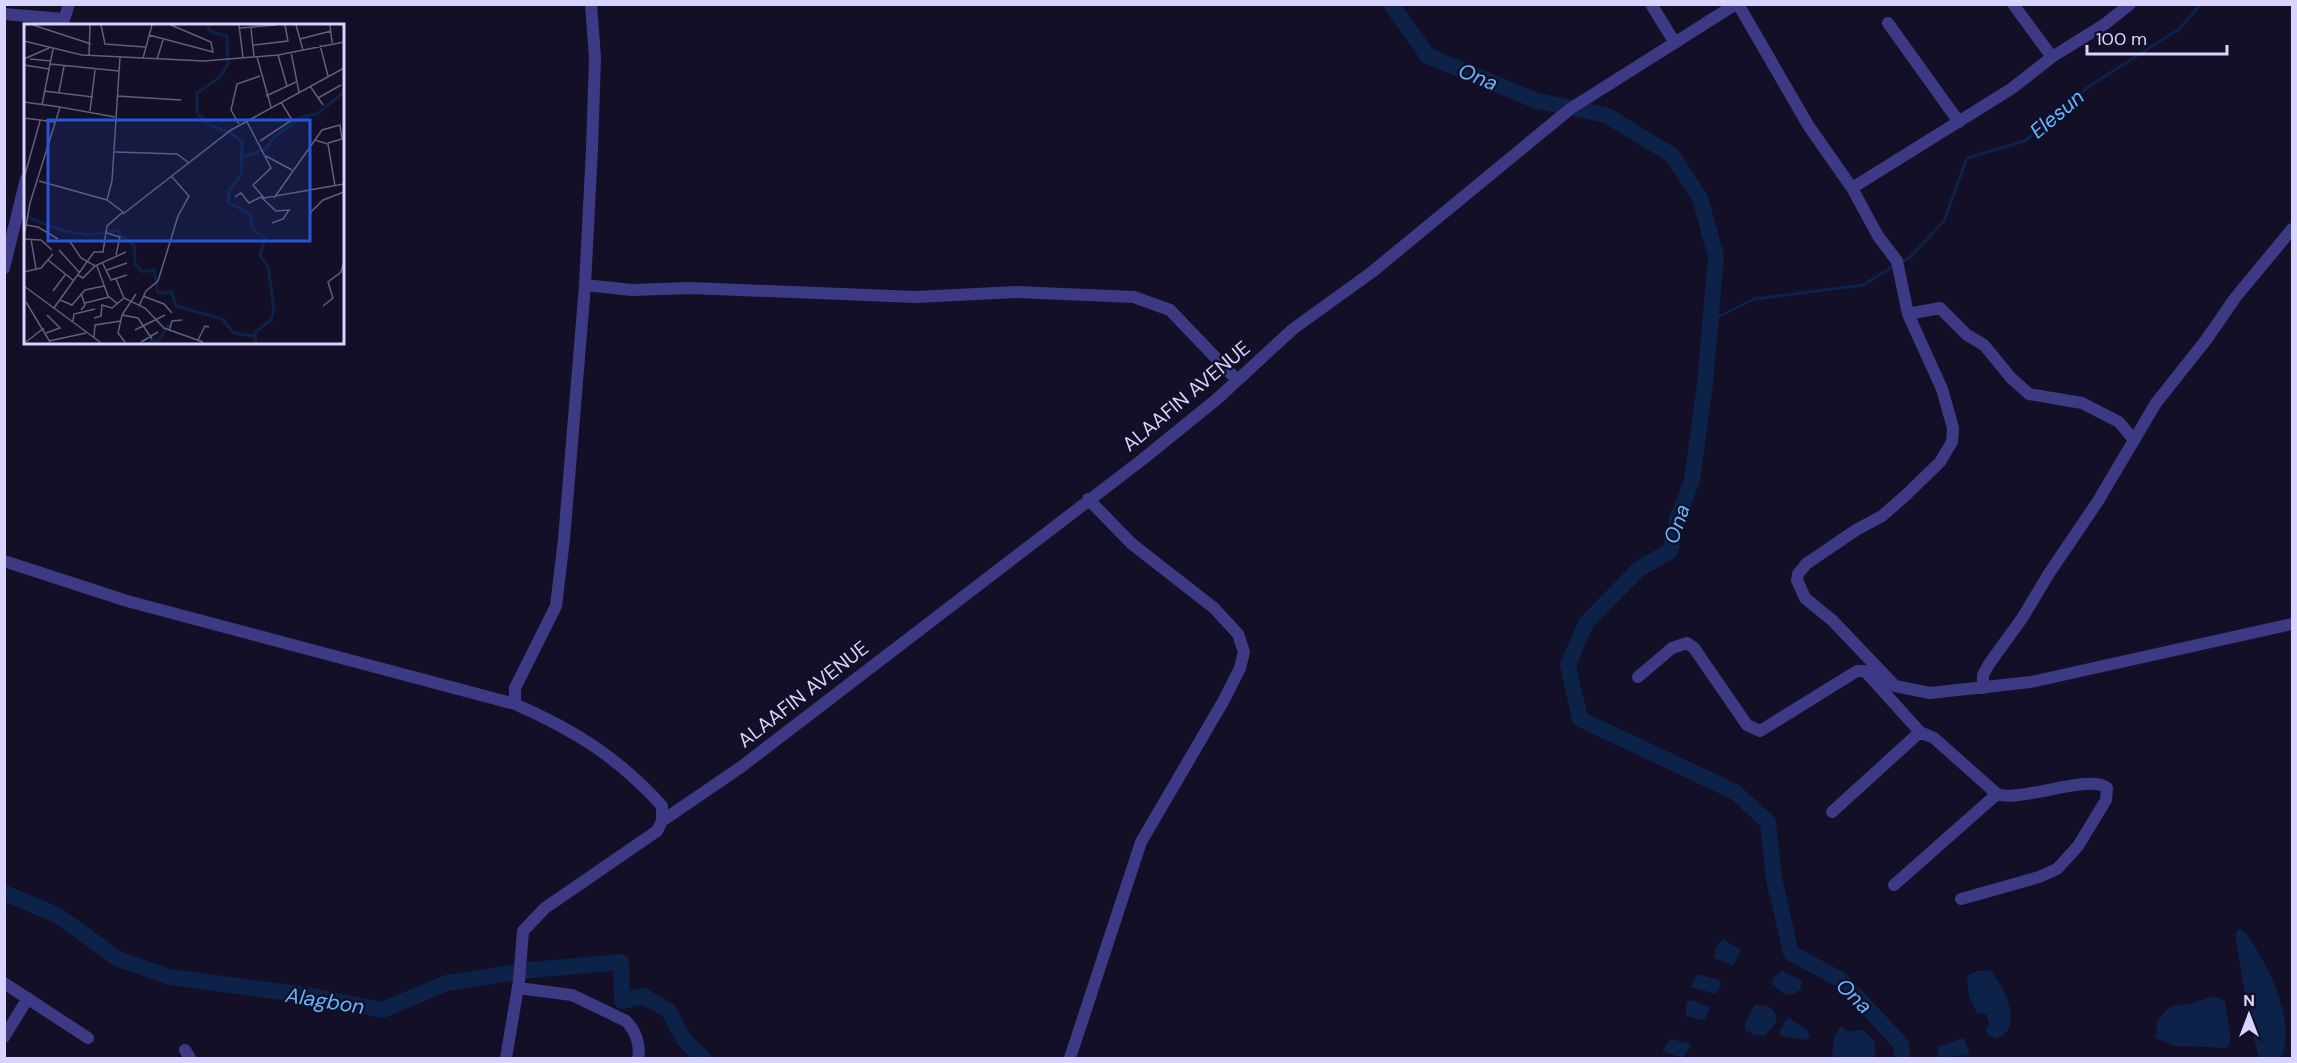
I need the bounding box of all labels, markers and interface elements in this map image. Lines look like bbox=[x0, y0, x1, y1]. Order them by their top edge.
scale bar bbox=[2087, 18, 2226, 56]
inset map bbox=[24, 24, 344, 344]
text: 100 m bbox=[2096, 27, 2147, 51]
water label: Ona bbox=[1454, 57, 1502, 97]
water label: Elesun bbox=[2024, 83, 2090, 145]
street label: ALAAFIN AVENUE bbox=[1117, 335, 1255, 457]
water label: Ona bbox=[1657, 501, 1697, 547]
street label: ALAAFIN AVENUE bbox=[732, 635, 874, 753]
water label: Ona bbox=[1830, 972, 1878, 1020]
water label: Alagbon bbox=[283, 981, 366, 1021]
north arrow bbox=[2219, 985, 2279, 1045]
text: N bbox=[2243, 990, 2255, 1011]

